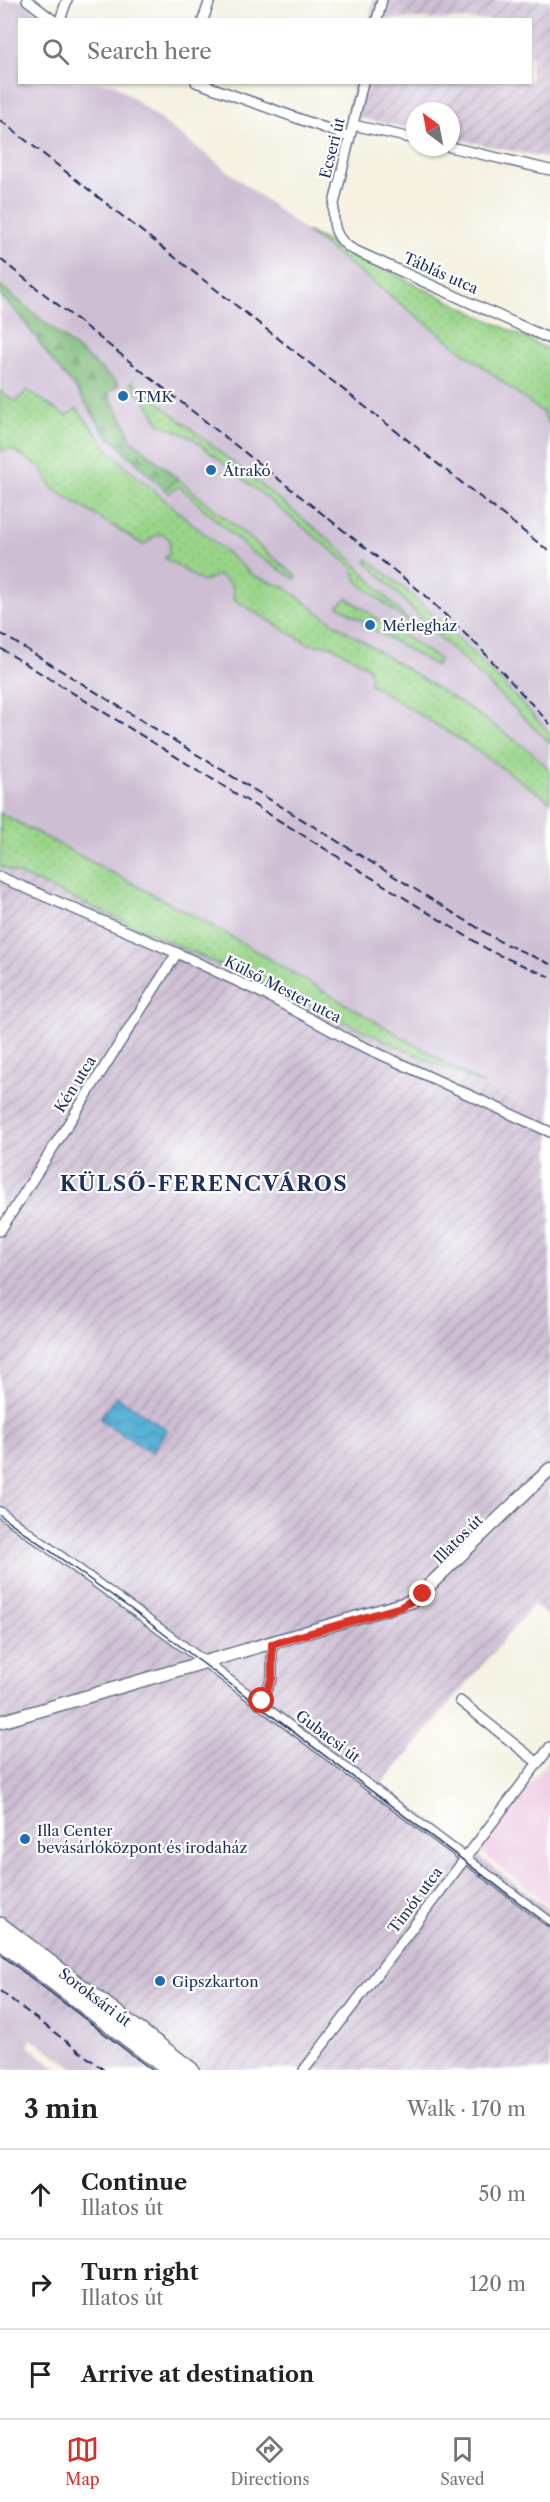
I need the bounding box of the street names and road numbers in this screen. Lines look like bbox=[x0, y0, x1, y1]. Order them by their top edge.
street label: Ecseri út bbox=[315, 115, 349, 181]
street label: Táblás utca bbox=[401, 248, 481, 298]
street label: Külső Mester utca bbox=[221, 951, 345, 1027]
street label: Kén utca bbox=[50, 1052, 100, 1116]
street label: Illatos út bbox=[429, 1510, 487, 1568]
street label: Gubacsi út bbox=[292, 1706, 364, 1767]
street label: Timót utca bbox=[384, 1863, 446, 1937]
street label: Soroksári út bbox=[55, 1964, 136, 2031]

